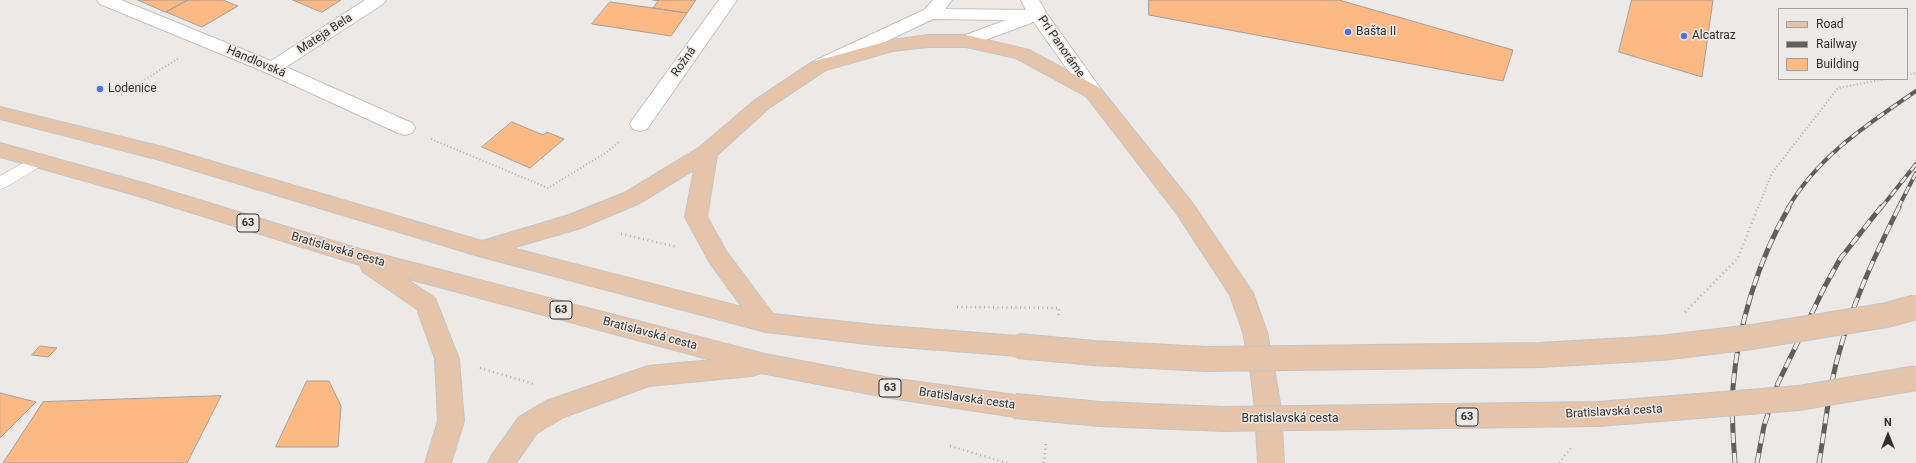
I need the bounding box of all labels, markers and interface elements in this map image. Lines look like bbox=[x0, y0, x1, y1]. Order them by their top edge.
legend bbox=[1778, 8, 1908, 80]
street label: Mateja Bela bbox=[295, 11, 355, 57]
street label: Pri Panoráme bbox=[1034, 13, 1088, 81]
text: Road bbox=[1816, 17, 1844, 31]
place label: Bašta II bbox=[1356, 25, 1396, 39]
marker: Bašta II bbox=[1343, 27, 1353, 37]
place label: Alcatraz bbox=[1692, 29, 1736, 43]
marker: Alcatraz bbox=[1679, 31, 1689, 41]
text: Railway bbox=[1816, 37, 1857, 51]
street label: Handlovská bbox=[224, 43, 288, 81]
street label: Rožná bbox=[669, 44, 699, 80]
text: Building bbox=[1816, 57, 1859, 71]
place label: Lodenice bbox=[108, 82, 157, 96]
marker: Lodenice bbox=[95, 84, 105, 94]
road number: 63 bbox=[237, 214, 259, 232]
street label: Bratislavská cesta bbox=[289, 230, 387, 270]
road number: 63 bbox=[550, 301, 572, 319]
street label: Bratislavská cesta bbox=[601, 314, 699, 354]
road number: 63 bbox=[879, 379, 901, 397]
street label: Bratislavská cesta bbox=[918, 385, 1016, 413]
street label: Bratislavská cesta bbox=[1565, 402, 1663, 422]
road number: 63 bbox=[1456, 408, 1478, 426]
street label: Bratislavská cesta bbox=[1241, 412, 1339, 426]
north arrow bbox=[1868, 415, 1908, 455]
text: N bbox=[1884, 416, 1892, 429]

